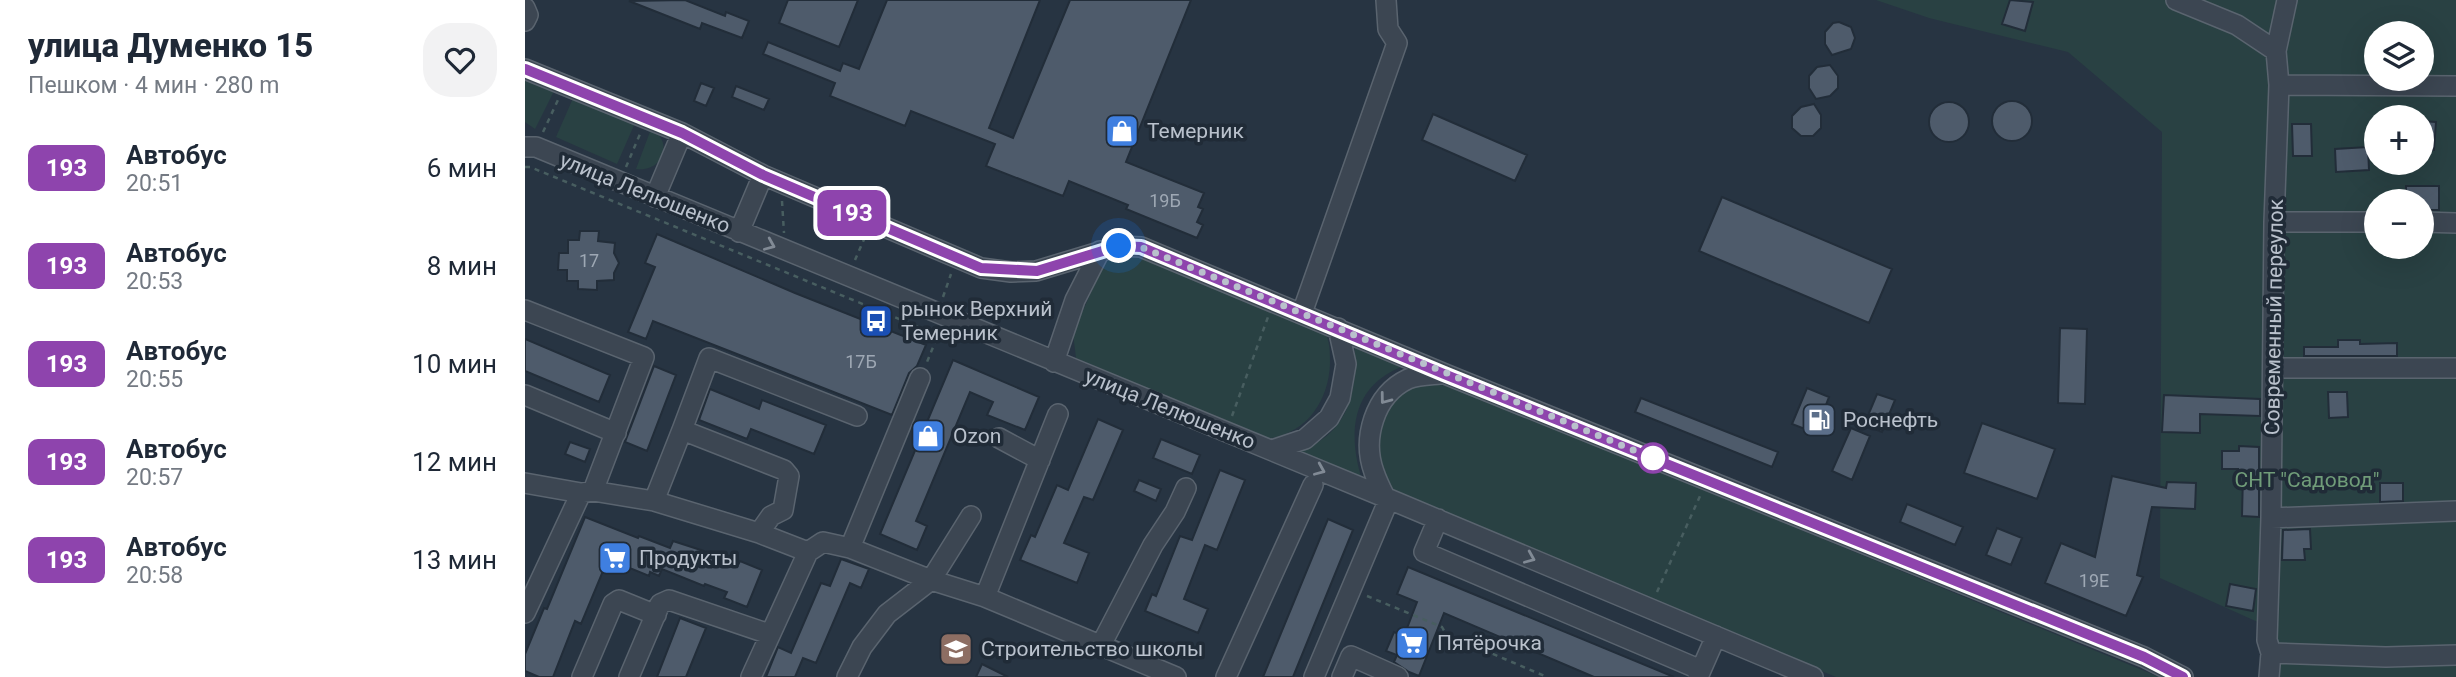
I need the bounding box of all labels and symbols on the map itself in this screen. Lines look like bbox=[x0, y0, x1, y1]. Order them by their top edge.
shop icon: Темерник bbox=[1103, 112, 1141, 150]
place label: Темерник bbox=[1147, 119, 1244, 143]
street label: улица Лелюшенко bbox=[556, 148, 734, 238]
line badge: 193 bbox=[812, 190, 892, 236]
house number: 19Б bbox=[1149, 190, 1181, 211]
street label: Современный переулок bbox=[2260, 198, 2288, 435]
your location bbox=[1101, 228, 1136, 263]
one-way arrow bbox=[762, 237, 775, 251]
house number: 17 bbox=[579, 250, 599, 271]
place label: рынок Верхний Темерник bbox=[901, 297, 1052, 345]
bus stop icon: рынок Верхний Темерник bbox=[857, 302, 895, 340]
house number: 17Б bbox=[845, 351, 877, 372]
street label: улица Лелюшенко bbox=[1081, 364, 1259, 454]
one-way arrow bbox=[1381, 392, 1394, 404]
fuel station icon: Роснефть bbox=[1800, 401, 1838, 439]
place label: Роснефть bbox=[1843, 408, 1938, 432]
shop icon: Ozon bbox=[909, 417, 947, 455]
place label: Ozon bbox=[953, 424, 1001, 448]
unlabelled marker bbox=[1638, 443, 1668, 473]
one-way arrow bbox=[1313, 462, 1326, 476]
park label: СНТ "Садовод" bbox=[2235, 468, 2379, 492]
supermarket icon: Продукты bbox=[596, 539, 634, 577]
place label: Продукты bbox=[639, 546, 737, 570]
one-way arrow bbox=[1524, 549, 1536, 563]
house number: 19Е bbox=[2079, 570, 2109, 591]
supermarket icon: Пятёрочка bbox=[1393, 624, 1431, 662]
school or university icon: Строительство школы bbox=[937, 630, 975, 668]
place label: Пятёрочка bbox=[1437, 631, 1542, 655]
place label: Строительство школы bbox=[981, 637, 1203, 661]

